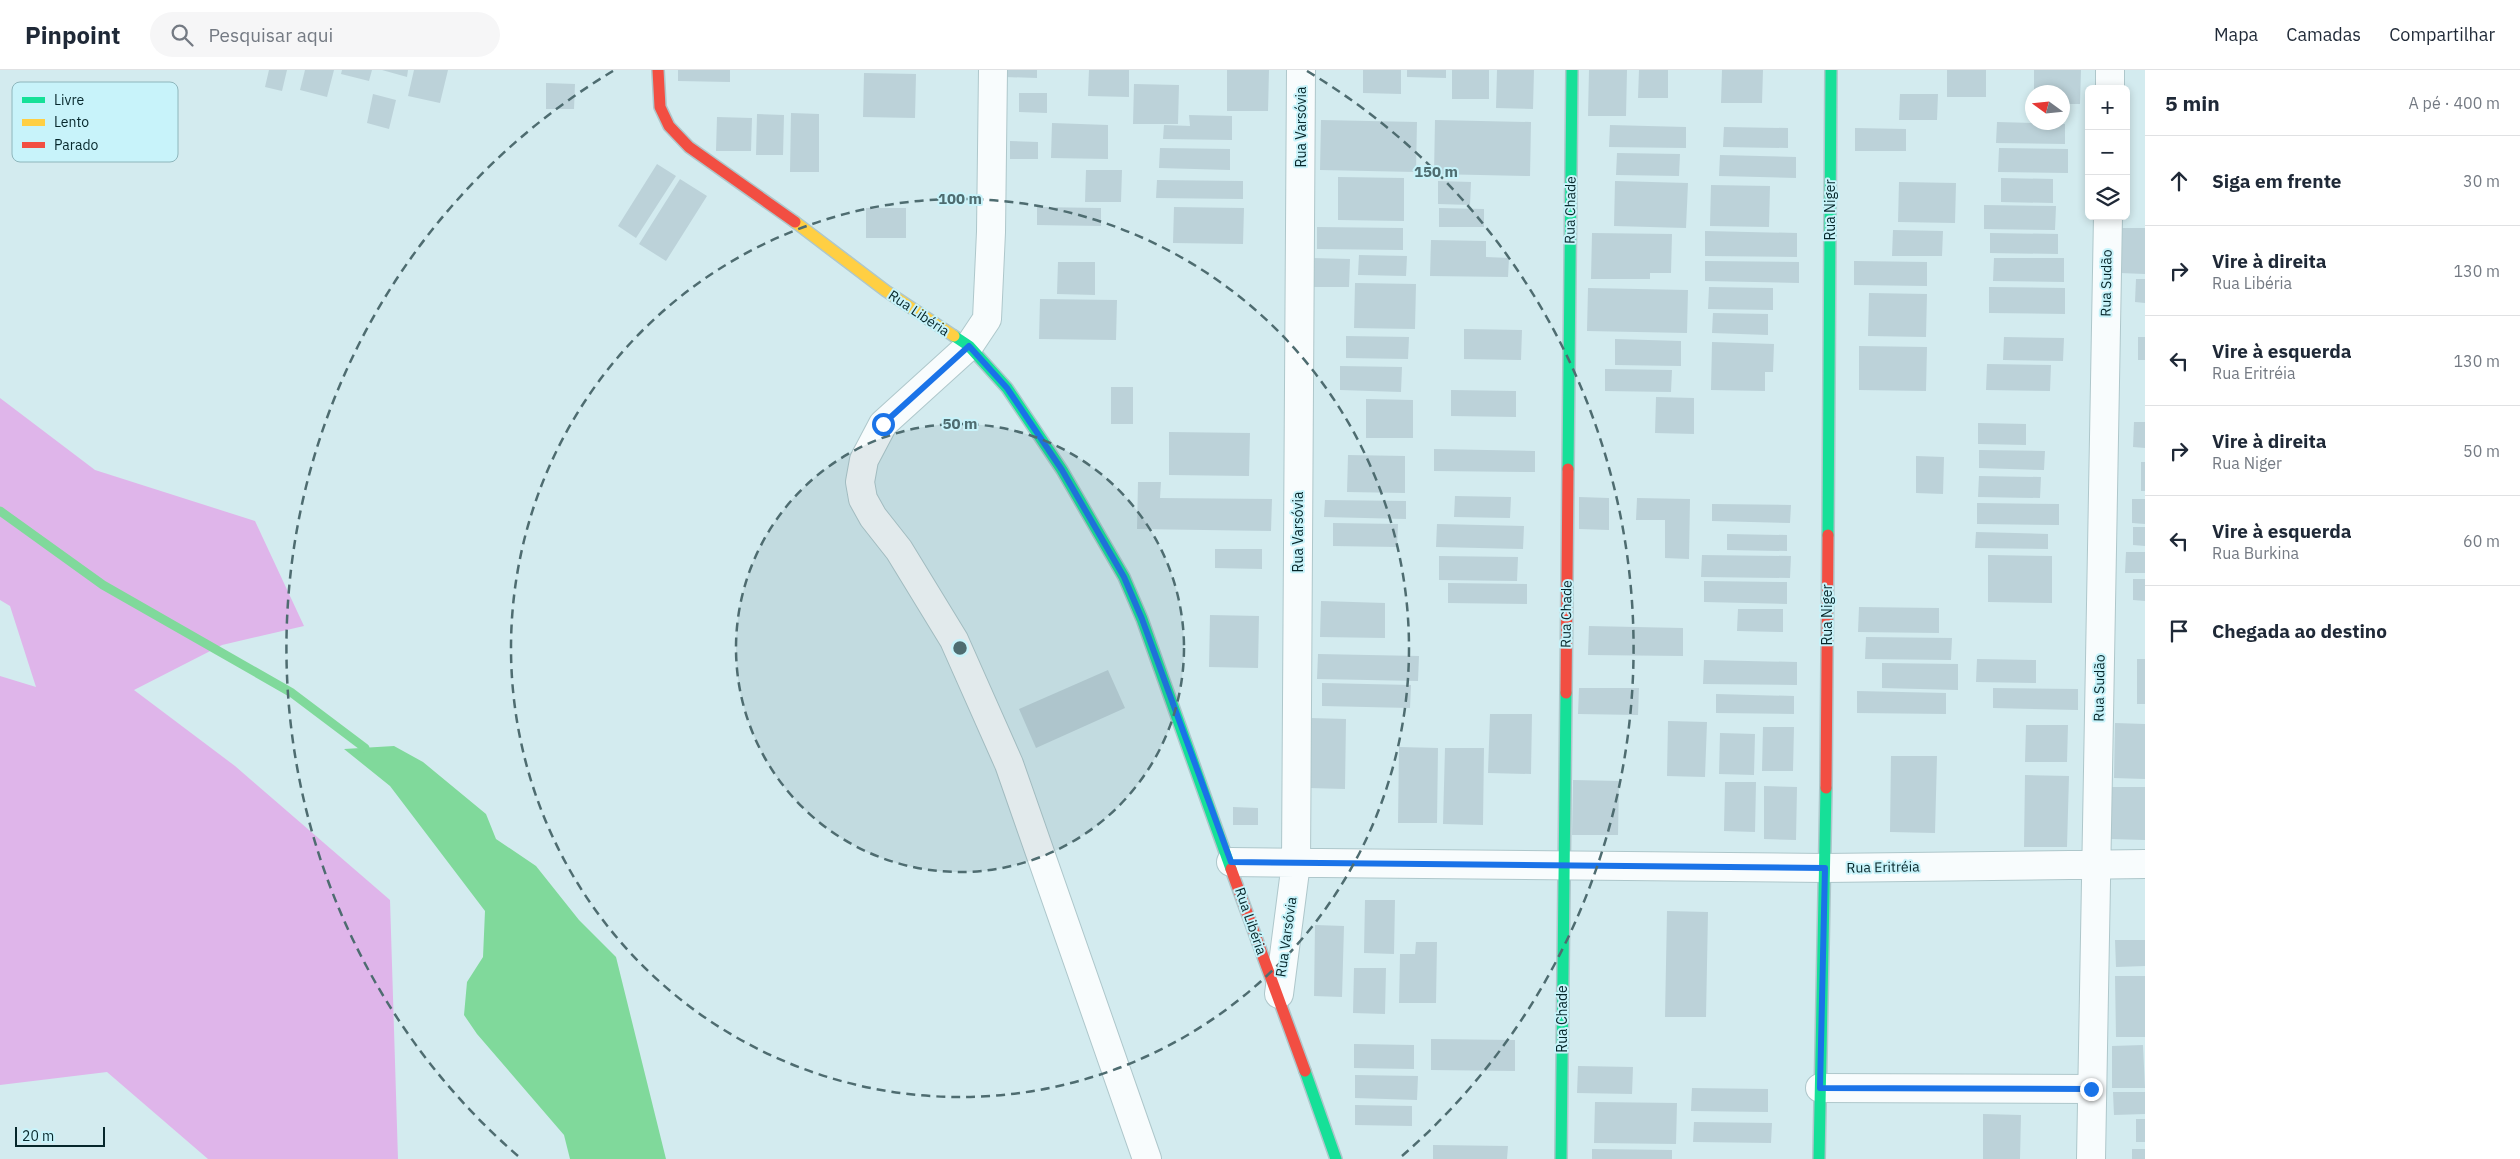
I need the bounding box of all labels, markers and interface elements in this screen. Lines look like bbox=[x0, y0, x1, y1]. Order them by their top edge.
search box bbox=[150, 12, 500, 57]
text: Pinpoint bbox=[25, 19, 120, 51]
icon: search bbox=[168, 21, 196, 49]
text: Pesquisar aqui bbox=[208, 23, 333, 47]
text: Mapa bbox=[2214, 23, 2258, 46]
text: Camadas bbox=[2286, 23, 2361, 46]
text: Compartilhar bbox=[2389, 23, 2495, 46]
legend bbox=[12, 82, 178, 162]
north arrow bbox=[2025, 85, 2070, 130]
map controls bbox=[2085, 85, 2130, 220]
button: + bbox=[2085, 85, 2130, 130]
street label: Rua Varsóvia bbox=[1292, 86, 1310, 167]
text: 5 min bbox=[2165, 89, 2220, 117]
text: Livre bbox=[54, 91, 84, 109]
text: A pé · 400 m bbox=[2409, 93, 2500, 113]
text: Lento bbox=[54, 113, 89, 131]
button: − bbox=[2085, 130, 2130, 175]
text: Parado bbox=[54, 136, 98, 154]
text: 150 m bbox=[1414, 162, 1458, 181]
icon: ahead bbox=[2165, 167, 2193, 195]
text: Siga em frente bbox=[2212, 169, 2342, 193]
text: 30 m bbox=[2463, 171, 2500, 191]
button: layers bbox=[2085, 175, 2130, 220]
street label: Rua Chade bbox=[1560, 176, 1580, 244]
street label: Rua Niger bbox=[1821, 179, 1839, 241]
text: 100 m bbox=[938, 189, 982, 208]
street label: Rua Sudão bbox=[2096, 249, 2116, 317]
text: Vire à direita bbox=[2212, 249, 2327, 273]
icon: right bbox=[2165, 257, 2193, 285]
text: 130 m bbox=[2453, 261, 2500, 281]
text: Rua Libéria bbox=[2212, 273, 2292, 293]
street label: Rua Libéria bbox=[885, 286, 954, 340]
text: Vire à esquerda bbox=[2212, 339, 2352, 363]
icon: left bbox=[2165, 347, 2193, 375]
text: 130 m bbox=[2453, 351, 2500, 371]
text: Rua Eritréia bbox=[2212, 363, 2296, 383]
route start bbox=[872, 413, 895, 436]
text: 50 m bbox=[943, 414, 977, 433]
text: Vire à direita bbox=[2212, 429, 2327, 453]
icon: right bbox=[2165, 437, 2193, 465]
text: 50 m bbox=[2463, 441, 2500, 461]
text: Rua Niger bbox=[2212, 453, 2282, 473]
street label: Rua Varsóvia bbox=[1289, 491, 1307, 572]
text: Vire à esquerda bbox=[2212, 519, 2352, 543]
icon: left bbox=[2165, 527, 2193, 555]
text: 60 m bbox=[2463, 531, 2500, 551]
text: Rua Burkina bbox=[2212, 543, 2299, 563]
street label: Rua Chade bbox=[1556, 580, 1576, 648]
street label: Rua Niger bbox=[1818, 584, 1836, 646]
icon: arrive bbox=[2165, 617, 2193, 645]
text: Chegada ao destino bbox=[2212, 619, 2387, 643]
centre of rings bbox=[951, 639, 969, 657]
street label: Rua Sudão bbox=[2089, 654, 2109, 722]
street label: Rua Eritréia bbox=[1846, 857, 1920, 877]
street label: Rua Libéria bbox=[1231, 885, 1271, 958]
street label: Rua Varsóvia bbox=[1271, 895, 1301, 978]
street label: Rua Chade bbox=[1553, 985, 1571, 1053]
route end bbox=[2080, 1078, 2103, 1101]
scale bar bbox=[15, 1124, 105, 1147]
text: 20 m bbox=[22, 1127, 54, 1145]

